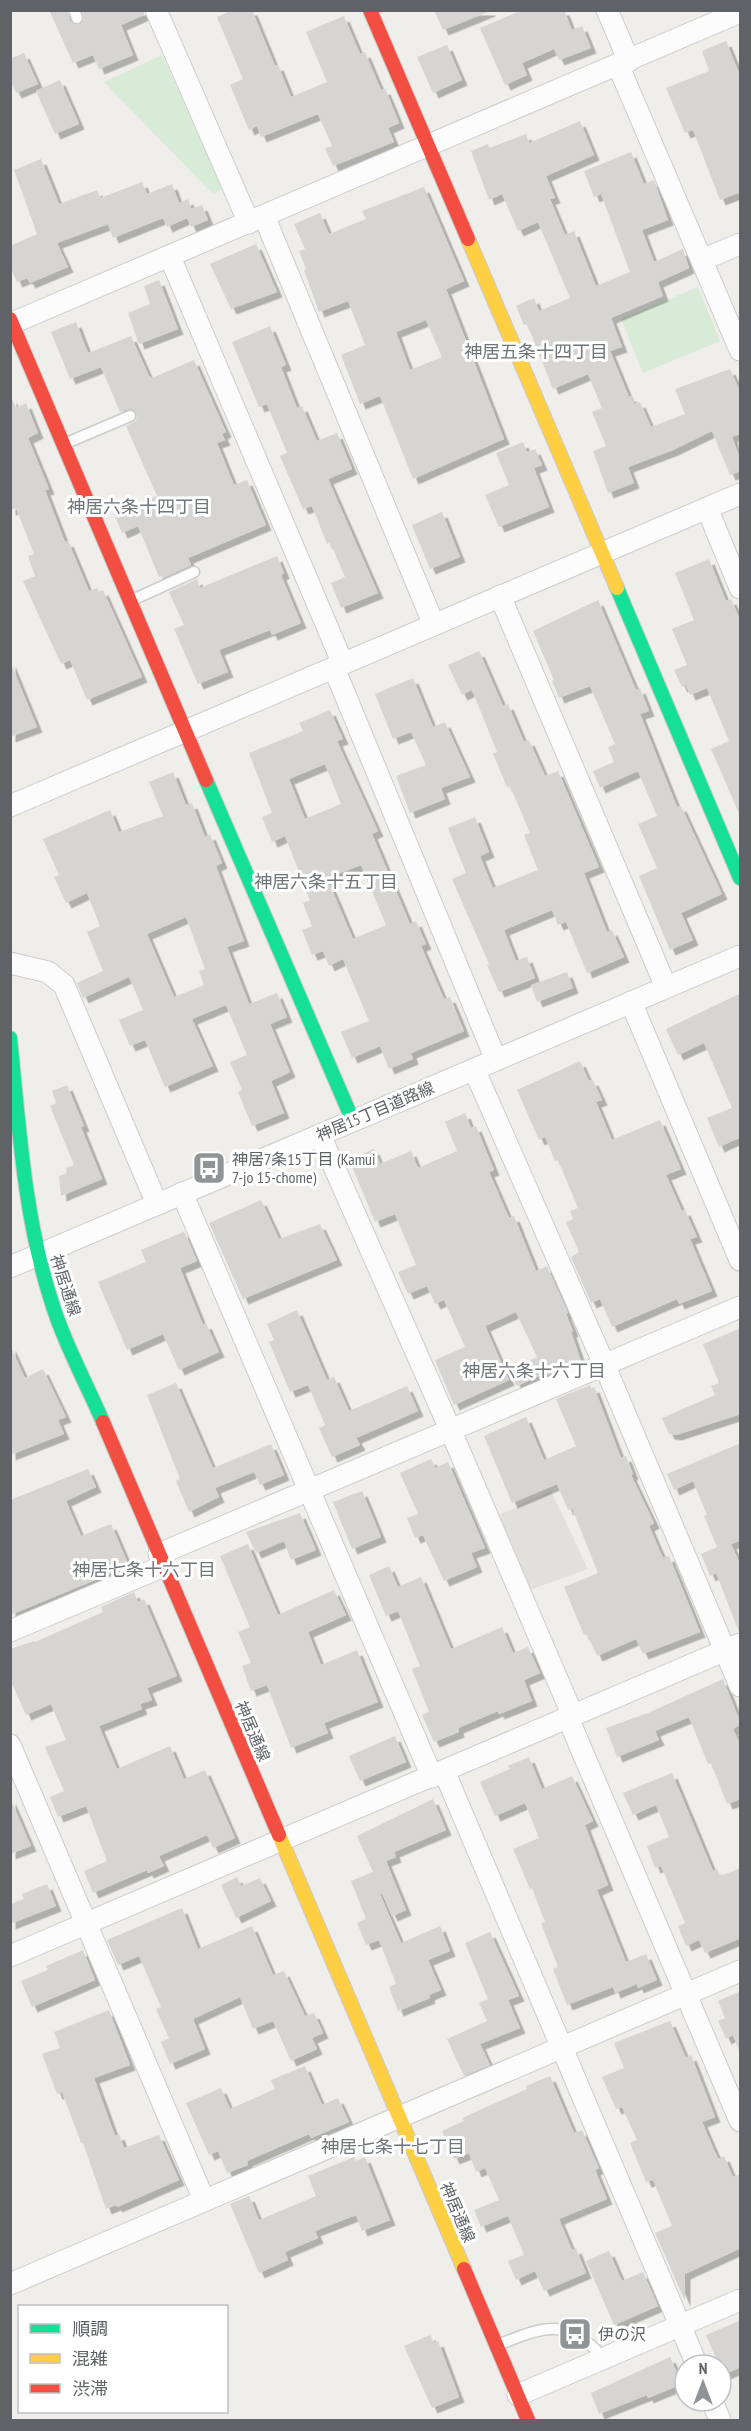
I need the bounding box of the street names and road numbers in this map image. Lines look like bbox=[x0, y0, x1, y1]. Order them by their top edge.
street label: 神居15丁目道路線 bbox=[313, 1077, 437, 1145]
street label: 神居通線 bbox=[47, 1251, 85, 1319]
street label: 神居通線 bbox=[231, 1698, 275, 1764]
street label: 神居通線 bbox=[436, 2179, 480, 2245]

